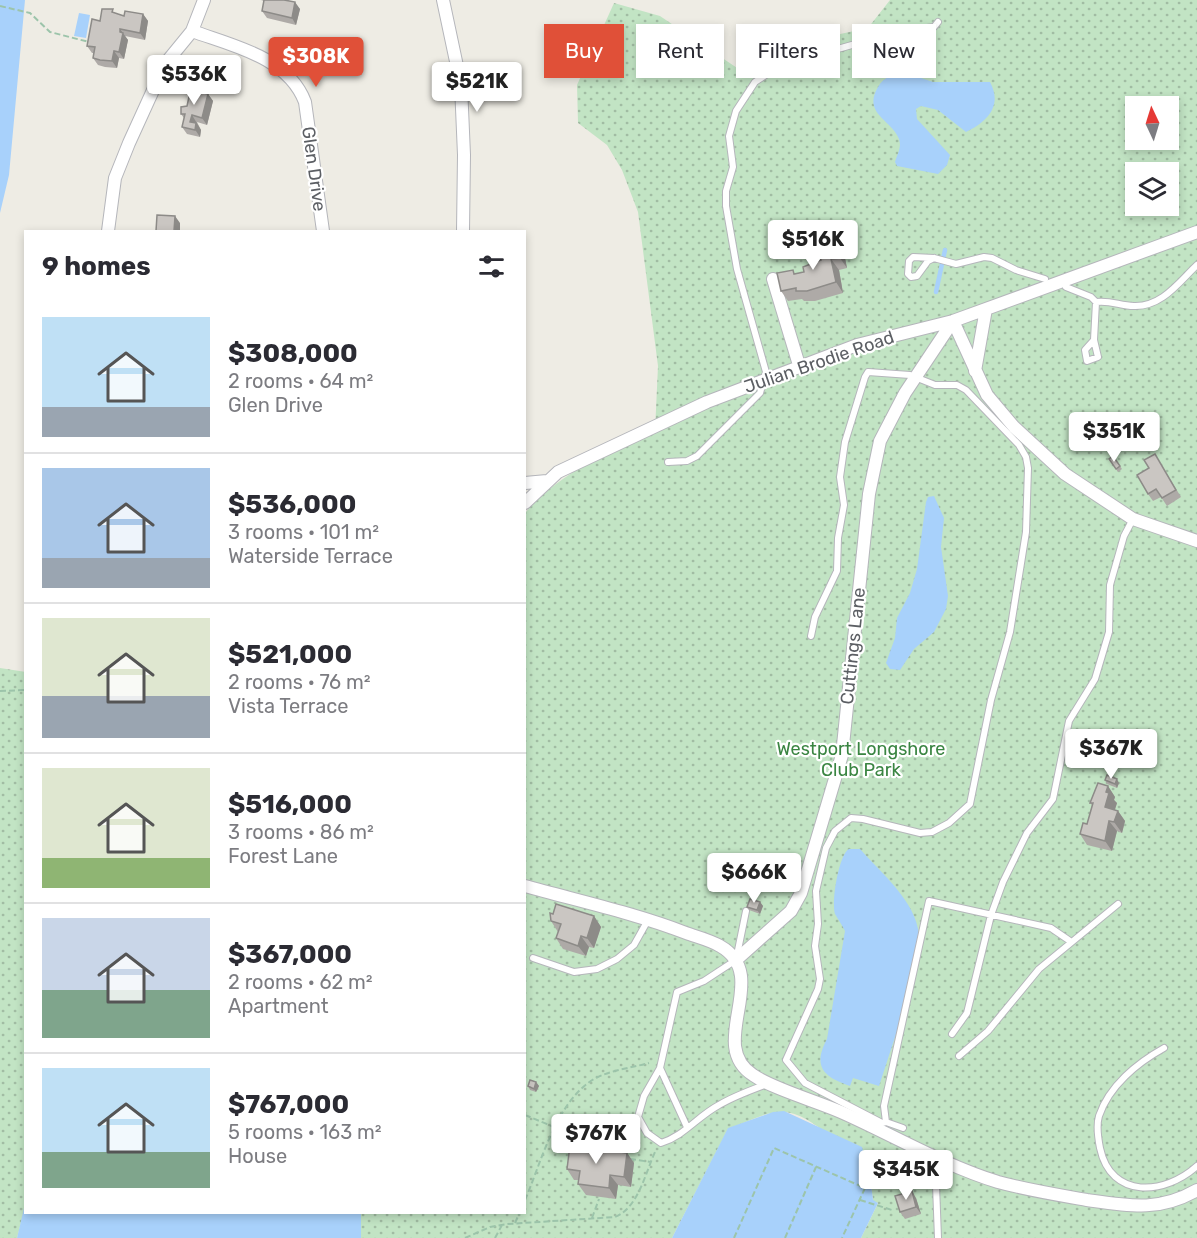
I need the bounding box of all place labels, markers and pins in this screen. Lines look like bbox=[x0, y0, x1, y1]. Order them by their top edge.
pin: $308K bbox=[274, 37, 358, 88]
pin: $536K bbox=[152, 55, 236, 106]
pin: $521K bbox=[435, 62, 519, 113]
pin: $516K bbox=[771, 220, 855, 271]
pin: $351K bbox=[1072, 412, 1156, 463]
pin: $367K bbox=[1069, 729, 1153, 780]
pin: $666K bbox=[712, 853, 796, 904]
pin: $767K bbox=[554, 1114, 638, 1165]
pin: $345K bbox=[864, 1150, 948, 1201]

